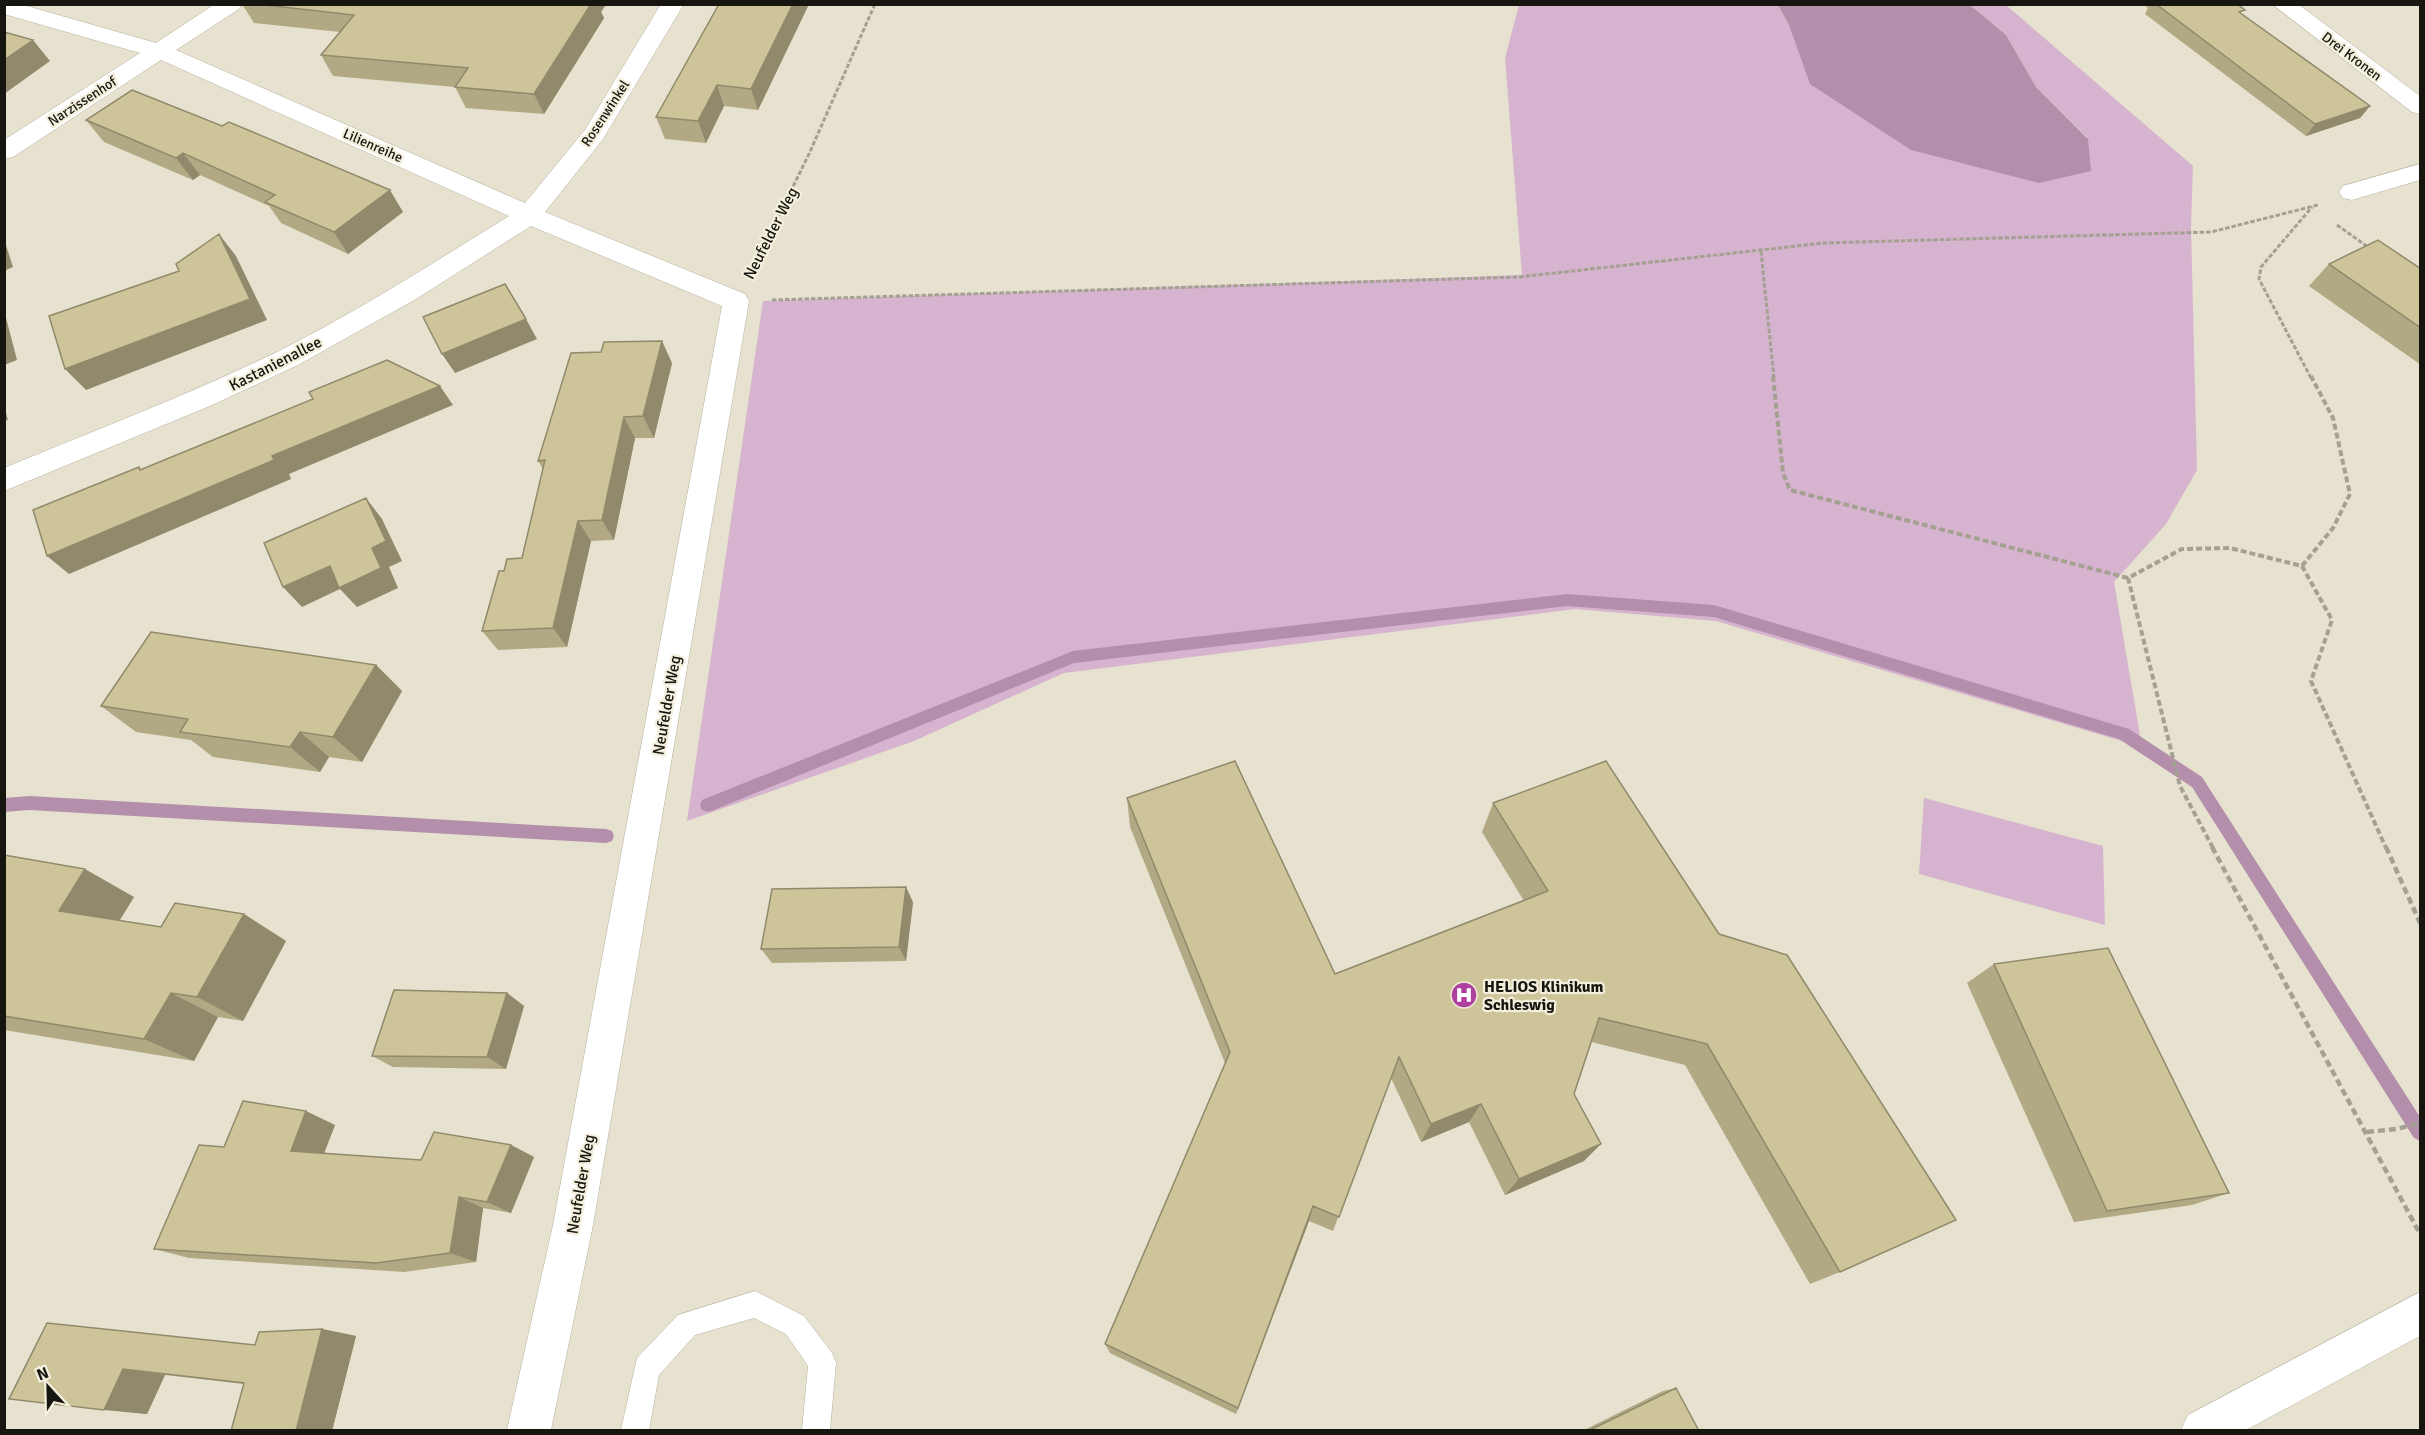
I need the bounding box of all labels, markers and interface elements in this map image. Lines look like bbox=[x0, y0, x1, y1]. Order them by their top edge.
street label: Drei Kronen bbox=[2318, 28, 2385, 84]
street label: Narzissenhof bbox=[45, 72, 121, 130]
street label: Rosenwinkel bbox=[578, 77, 633, 150]
street label: Lilienreihe bbox=[340, 125, 405, 166]
street label: Neufelder Weg bbox=[739, 184, 803, 283]
street label: Kastanienallee bbox=[226, 332, 325, 396]
street label: Neufelder Weg bbox=[648, 654, 686, 757]
place label: HELIOS Klinikum Schleswig bbox=[1484, 977, 1604, 1015]
hospital icon: HELIOS Klinikum Schleswig bbox=[1449, 980, 1479, 1010]
street label: Neufelder Weg bbox=[562, 1133, 600, 1236]
north arrow bbox=[18, 1357, 78, 1417]
text: N bbox=[34, 1363, 52, 1385]

